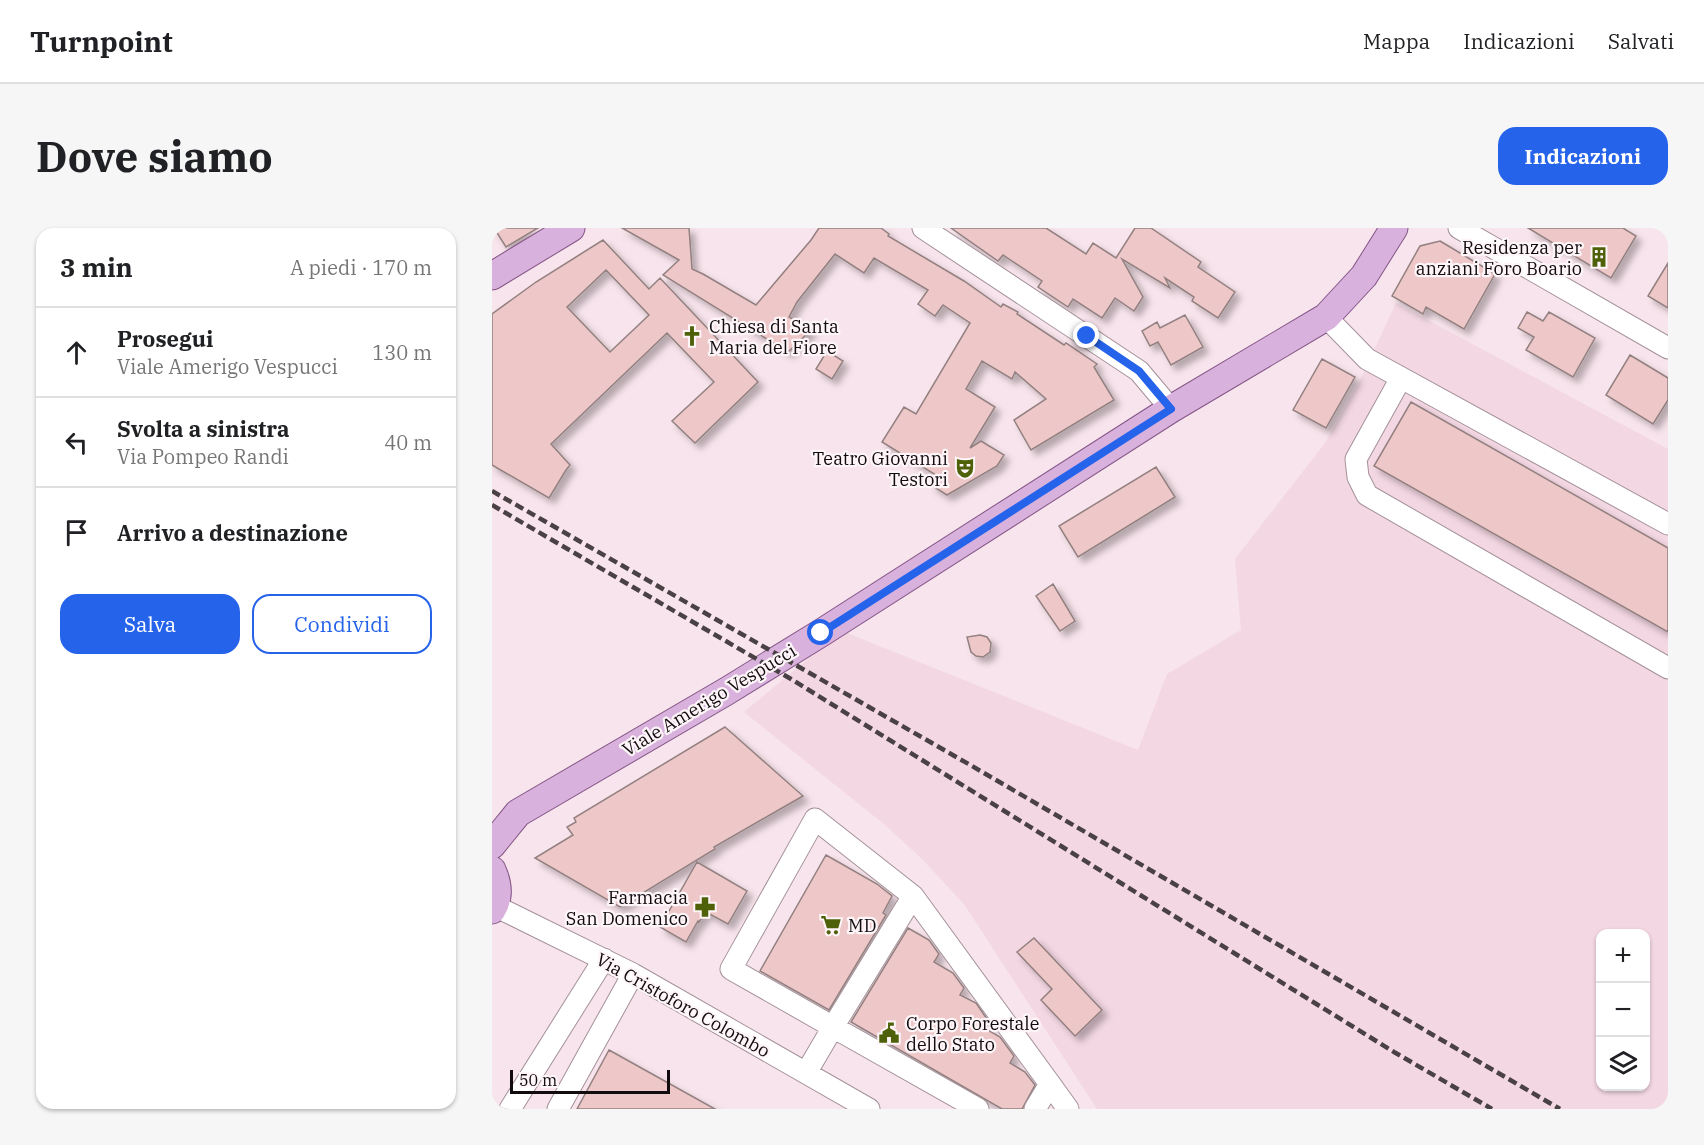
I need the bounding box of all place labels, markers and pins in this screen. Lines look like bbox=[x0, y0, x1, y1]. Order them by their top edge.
place label: Residenza per anziani Foro Boario bbox=[1416, 236, 1582, 280]
building icon: Residenza per anziani Foro Boario bbox=[1587, 245, 1611, 269]
place label: Chiesa di Santa Maria del Fiore bbox=[709, 315, 839, 359]
church icon: Chiesa di Santa Maria del Fiore bbox=[680, 324, 704, 348]
place label: Teatro Giovanni Testori bbox=[812, 447, 948, 491]
theatre icon: Teatro Giovanni Testori bbox=[953, 456, 977, 480]
place label: Farmacia San Domenico bbox=[566, 886, 688, 930]
pharmacy icon: Farmacia San Domenico bbox=[693, 895, 717, 919]
supermarket icon: MD bbox=[819, 913, 843, 937]
place label: MD bbox=[848, 914, 876, 937]
place label: Corpo Forestale dello Stato bbox=[906, 1012, 1039, 1056]
public building icon: Corpo Forestale dello Stato bbox=[877, 1021, 901, 1045]

